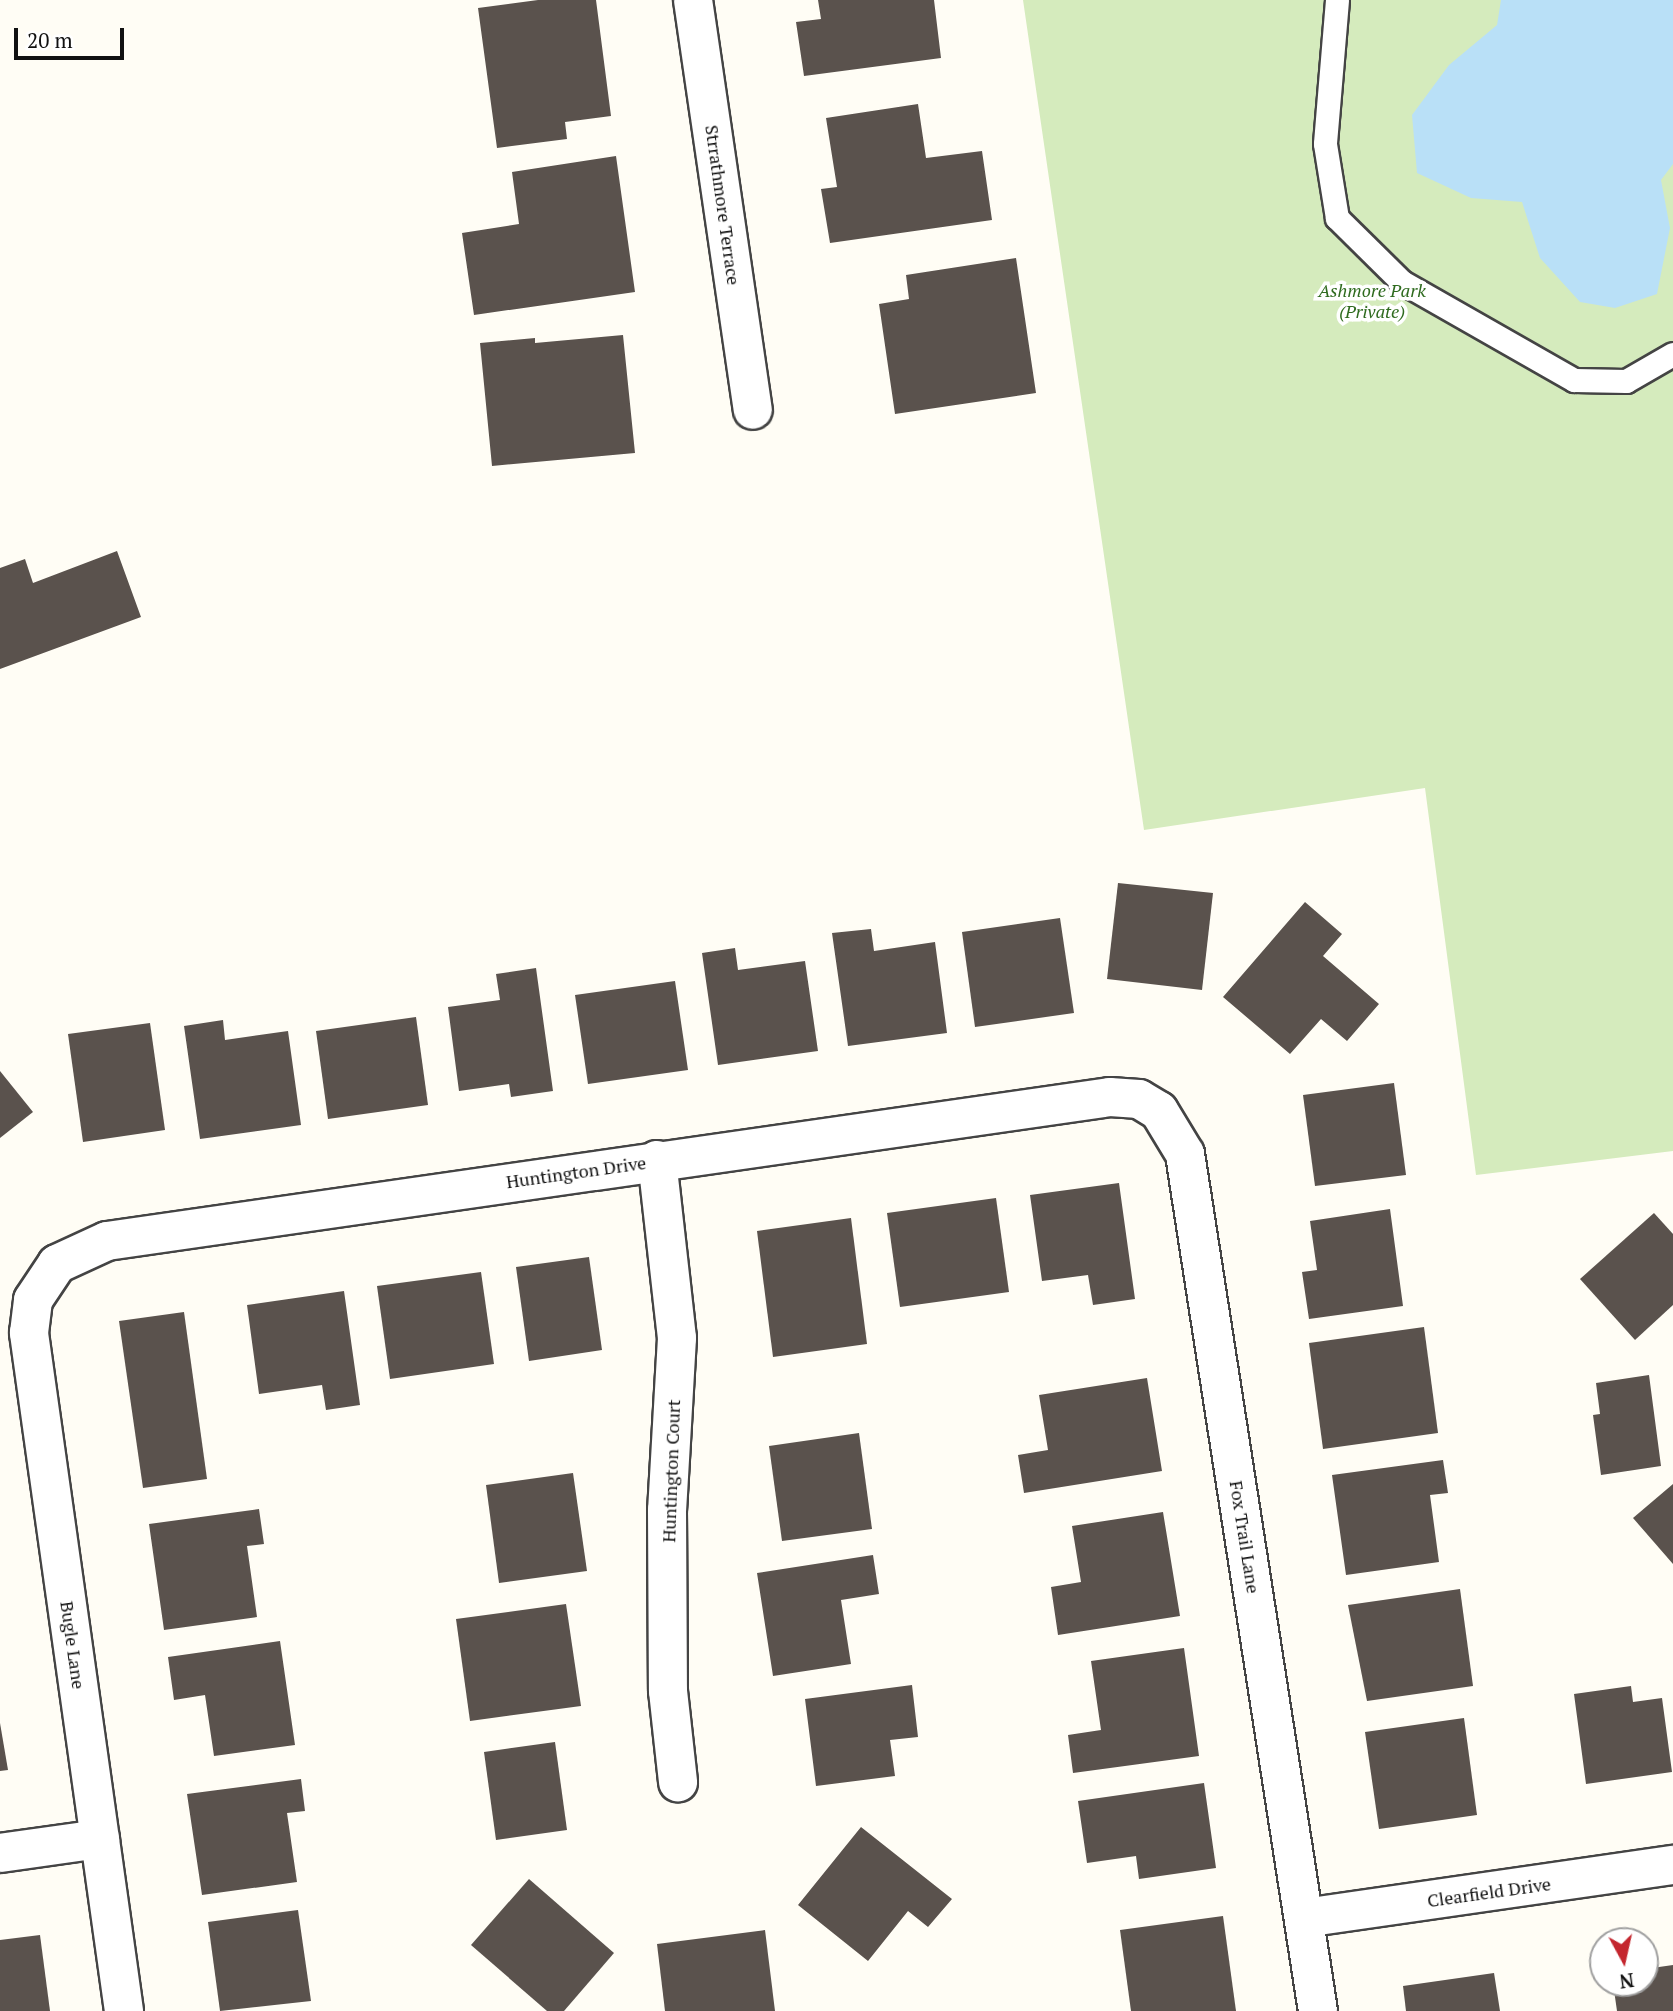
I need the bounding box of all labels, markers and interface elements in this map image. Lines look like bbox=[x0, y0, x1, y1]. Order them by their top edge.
scale bar bbox=[18, 14, 128, 58]
text: 20 m bbox=[27, 26, 73, 54]
street label: Strrathmore Terrace bbox=[701, 124, 745, 286]
park label: Ashmore Park (Private) bbox=[1318, 280, 1426, 322]
street label: Huntington Drive bbox=[505, 1151, 647, 1193]
street label: Huntington Court bbox=[658, 1399, 684, 1543]
street label: Fox Trail Lane bbox=[1225, 1479, 1265, 1595]
street label: Bugle Lane bbox=[56, 1600, 90, 1690]
street label: Clearfield Drive bbox=[1426, 1873, 1552, 1911]
north arrow bbox=[1589, 1927, 1659, 1997]
text: N bbox=[1618, 1968, 1636, 1995]

